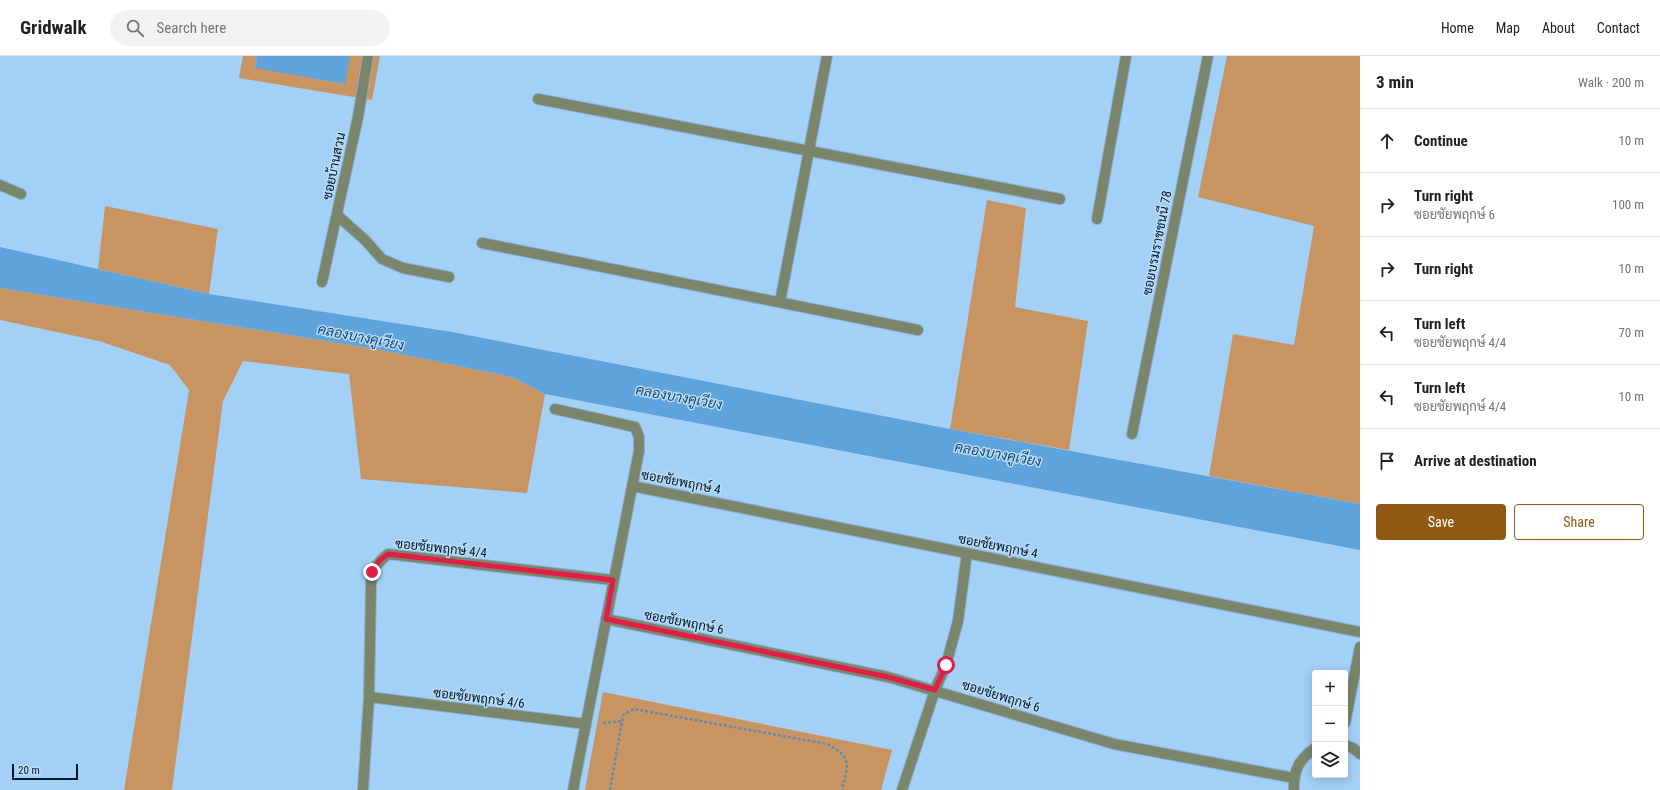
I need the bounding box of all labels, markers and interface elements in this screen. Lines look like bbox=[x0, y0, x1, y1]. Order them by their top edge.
search box bbox=[110, 10, 390, 46]
text: Gridwalk bbox=[20, 16, 86, 39]
icon: search bbox=[124, 17, 146, 39]
text: Search here bbox=[156, 19, 226, 37]
text: Home bbox=[1441, 20, 1474, 36]
text: Map bbox=[1496, 20, 1520, 36]
text: About bbox=[1542, 20, 1575, 36]
text: Contact bbox=[1597, 20, 1640, 36]
text: 3 min bbox=[1376, 72, 1414, 92]
text: Walk · 200 m bbox=[1578, 75, 1644, 90]
icon: ahead bbox=[1376, 130, 1398, 152]
street label: ซอยบ้านสวน bbox=[318, 131, 348, 201]
text: Continue bbox=[1414, 132, 1468, 150]
text: 10 m bbox=[1618, 133, 1644, 148]
text: Turn right bbox=[1414, 187, 1473, 205]
street label: ซอยบรมราชชนนี 78 bbox=[1138, 189, 1175, 297]
icon: right bbox=[1376, 194, 1398, 216]
text: 100 m bbox=[1612, 197, 1644, 212]
text: ซอยชัยพฤกษ์ 6 bbox=[1414, 207, 1495, 222]
icon: right bbox=[1376, 258, 1398, 280]
text: Turn right bbox=[1414, 260, 1473, 278]
text: 10 m bbox=[1618, 261, 1644, 276]
text: Turn left bbox=[1414, 315, 1465, 333]
water label: คลองบางคูเวียง bbox=[316, 320, 406, 355]
icon: left bbox=[1376, 322, 1398, 344]
text: 70 m bbox=[1618, 325, 1644, 340]
text: ซอยชัยพฤกษ์ 4/4 bbox=[1414, 335, 1506, 350]
text: Turn left bbox=[1414, 379, 1465, 397]
water label: คลองบางคูเวียง bbox=[634, 381, 724, 414]
icon: left bbox=[1376, 386, 1398, 408]
text: 10 m bbox=[1618, 389, 1644, 404]
text: ซอยชัยพฤกษ์ 4/4 bbox=[1414, 399, 1506, 414]
water label: คลองบางคูเวียง bbox=[953, 438, 1043, 471]
icon: arrive bbox=[1376, 450, 1398, 472]
text: Arrive at destination bbox=[1414, 452, 1537, 470]
street label: ซอยชัยพฤกษ์ 4 bbox=[640, 465, 723, 498]
button: Save bbox=[1376, 504, 1506, 540]
button: Share bbox=[1514, 504, 1644, 540]
street label: ซอยชัยพฤกษ์ 4 bbox=[957, 529, 1040, 562]
street label: ซอยชัยพฤกษ์ 4/4 bbox=[394, 534, 488, 561]
route end bbox=[363, 563, 381, 581]
street label: ซอยชัยพฤกษ์ 6 bbox=[643, 605, 726, 638]
route start bbox=[937, 656, 955, 674]
map controls bbox=[1312, 670, 1348, 778]
button: + bbox=[1312, 670, 1348, 706]
street label: ซอยชัยพฤกษ์ 6 bbox=[960, 675, 1043, 716]
street label: ซอยชัยพฤกษ์ 4/6 bbox=[432, 683, 526, 712]
button: − bbox=[1312, 706, 1348, 742]
button: layers bbox=[1312, 742, 1348, 778]
scale bar bbox=[12, 762, 78, 781]
text: 20 m bbox=[18, 764, 40, 777]

